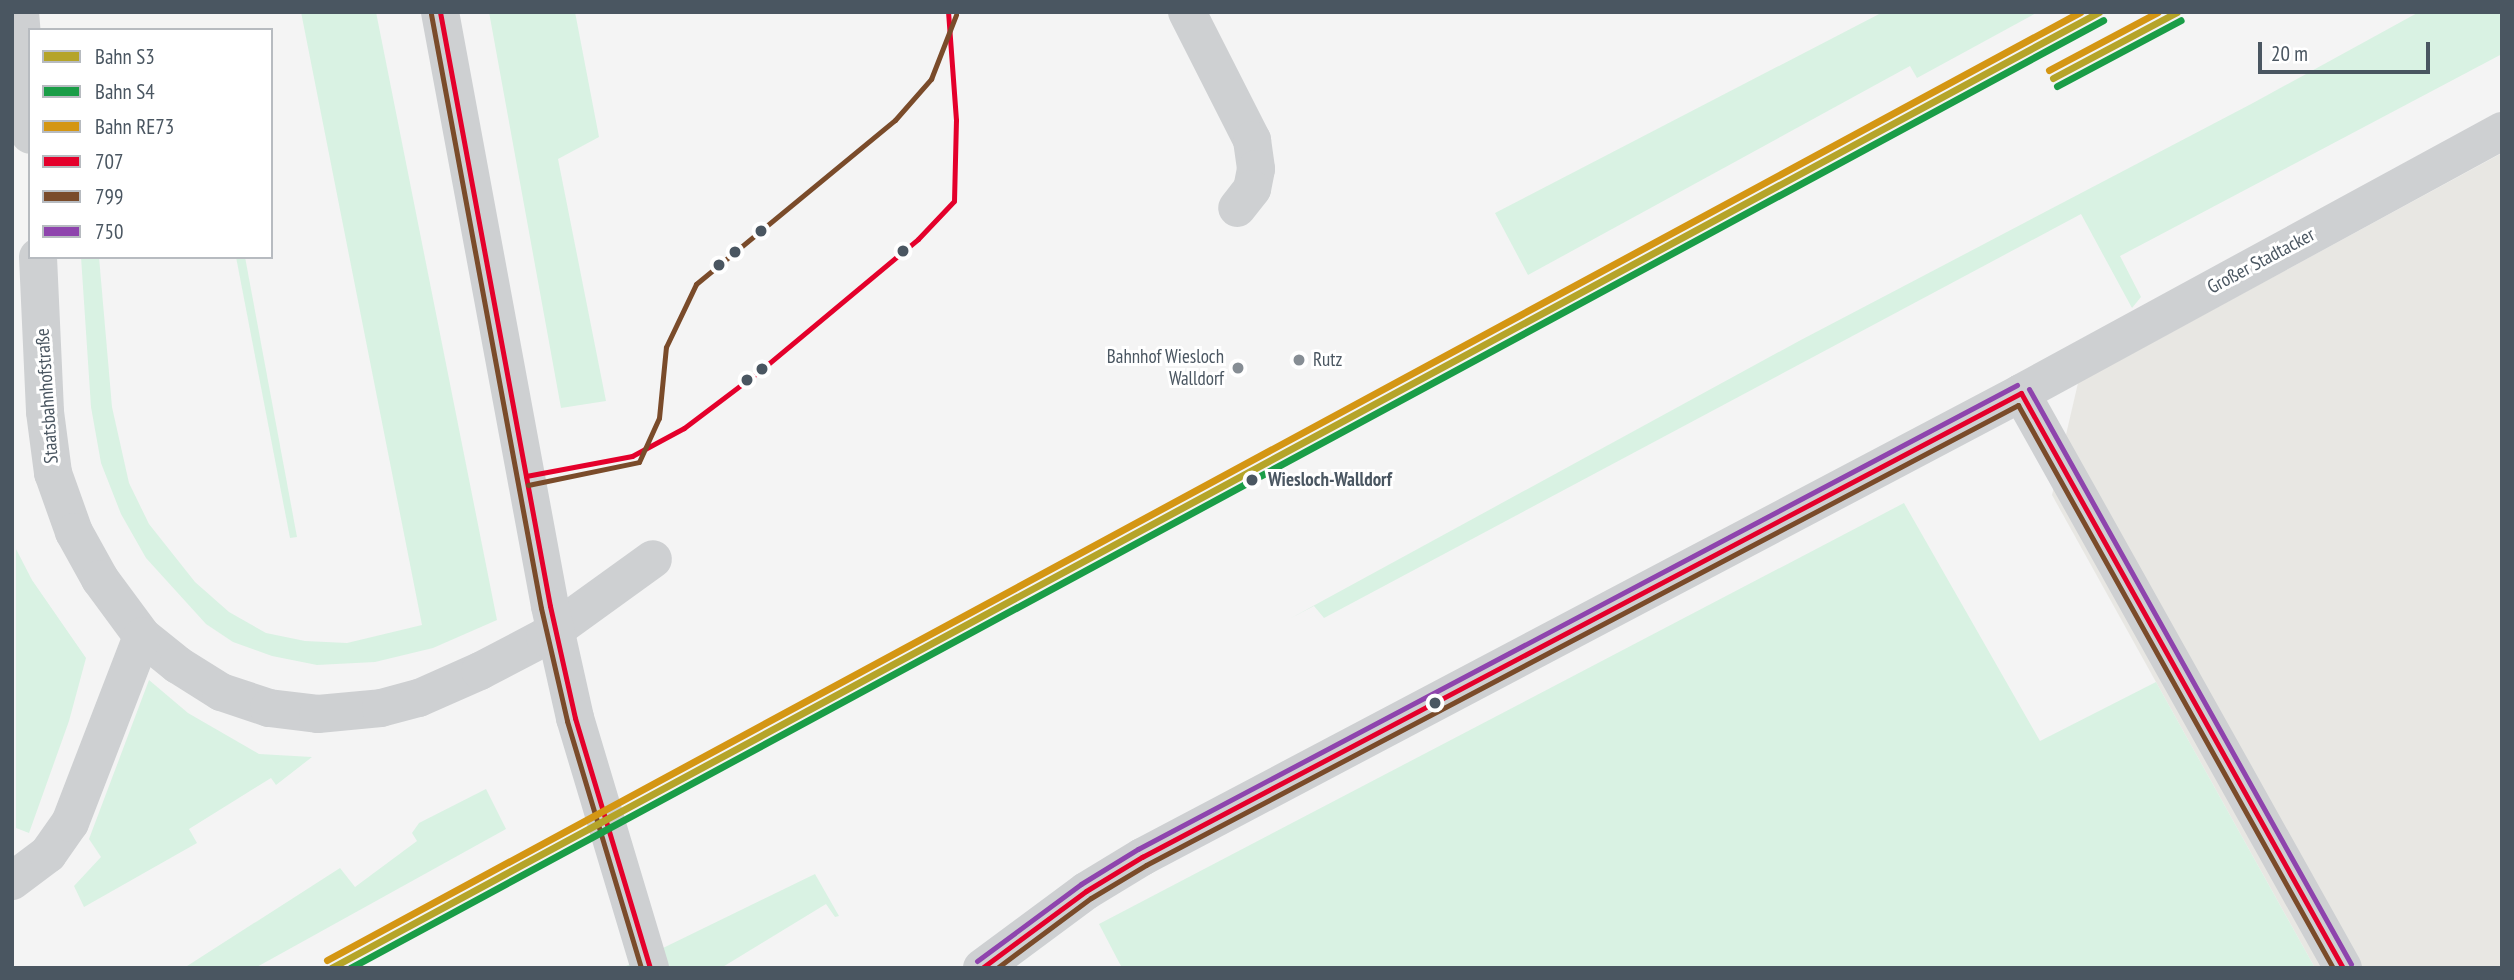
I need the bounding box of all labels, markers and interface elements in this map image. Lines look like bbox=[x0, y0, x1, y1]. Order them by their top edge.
legend bbox=[28, 28, 273, 259]
scale bar bbox=[2262, 28, 2434, 72]
text: 20 m bbox=[2271, 40, 2308, 67]
text: Bahn S3 bbox=[95, 43, 155, 70]
text: Bahn S4 bbox=[95, 78, 155, 105]
text: Bahn RE73 bbox=[95, 113, 174, 140]
text: 707 bbox=[95, 148, 123, 175]
text: 799 bbox=[95, 183, 123, 210]
text: 750 bbox=[95, 218, 123, 245]
street label: Großer Stadtacker bbox=[2203, 223, 2319, 299]
unlabelled marker bbox=[754, 224, 768, 238]
unlabelled marker bbox=[896, 244, 910, 258]
unlabelled marker bbox=[728, 245, 742, 259]
unlabelled marker bbox=[712, 258, 726, 272]
street label: Staatsbahnhofstraße bbox=[31, 328, 63, 464]
place label: Bahnhof Wiesloch Walldorf bbox=[1107, 346, 1224, 390]
place label: Rutz bbox=[1313, 349, 1342, 371]
marker: Rutz bbox=[1291, 352, 1307, 368]
marker: Bahnhof Wiesloch Walldorf bbox=[1230, 360, 1246, 376]
unlabelled marker bbox=[755, 362, 769, 376]
unlabelled marker bbox=[740, 373, 754, 387]
place label: Wiesloch-Walldorf bbox=[1268, 469, 1392, 491]
marker: Wiesloch-Walldorf bbox=[1242, 470, 1262, 490]
unlabelled marker bbox=[1428, 696, 1442, 710]

